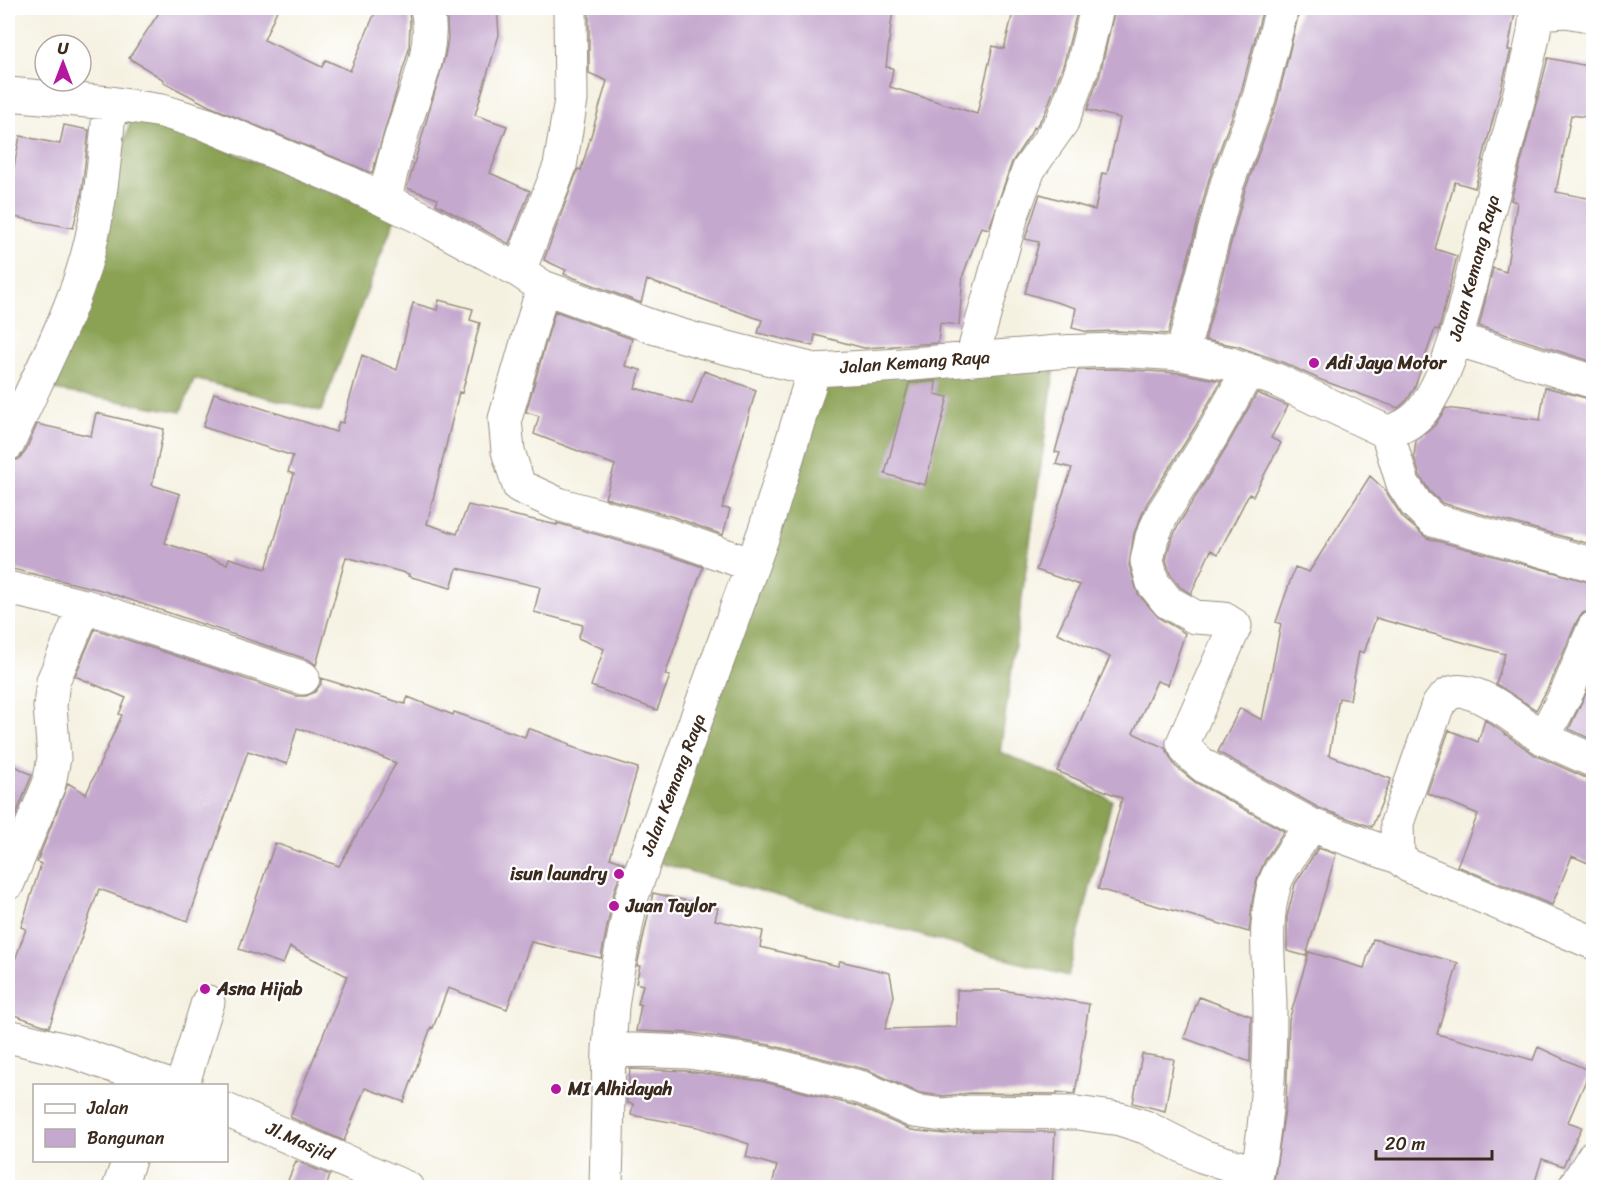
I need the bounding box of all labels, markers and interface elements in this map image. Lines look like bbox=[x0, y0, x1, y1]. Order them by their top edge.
north arrow bbox=[33, 33, 93, 93]
text: U bbox=[58, 34, 70, 63]
street label: Jalan Kemang Raya bbox=[1439, 191, 1509, 346]
street label: Jalan Kemang Raya bbox=[838, 341, 991, 383]
place label: Adi Jaya Motor bbox=[1325, 347, 1447, 379]
marker: Adi Jaya Motor bbox=[1307, 356, 1321, 370]
street label: Jalan Kemang Raya bbox=[631, 709, 715, 862]
place label: isun laundry bbox=[510, 858, 608, 890]
marker: isun laundry bbox=[612, 867, 626, 881]
place label: Juan Taylor bbox=[625, 890, 717, 922]
marker: Juan Taylor bbox=[607, 899, 621, 913]
place label: Asna Hijab bbox=[216, 973, 303, 1005]
marker: Asna Hijab bbox=[198, 982, 212, 996]
place label: MI Alhidayah bbox=[567, 1073, 673, 1105]
marker: MI Alhidayah bbox=[549, 1082, 563, 1096]
legend bbox=[33, 1084, 228, 1162]
text: Jalan bbox=[86, 1092, 129, 1124]
street label: Jl.Masjid bbox=[260, 1112, 341, 1170]
text: Bangunan bbox=[87, 1122, 165, 1154]
scale bar bbox=[1376, 1123, 1492, 1161]
text: 20 m bbox=[1385, 1128, 1425, 1160]

